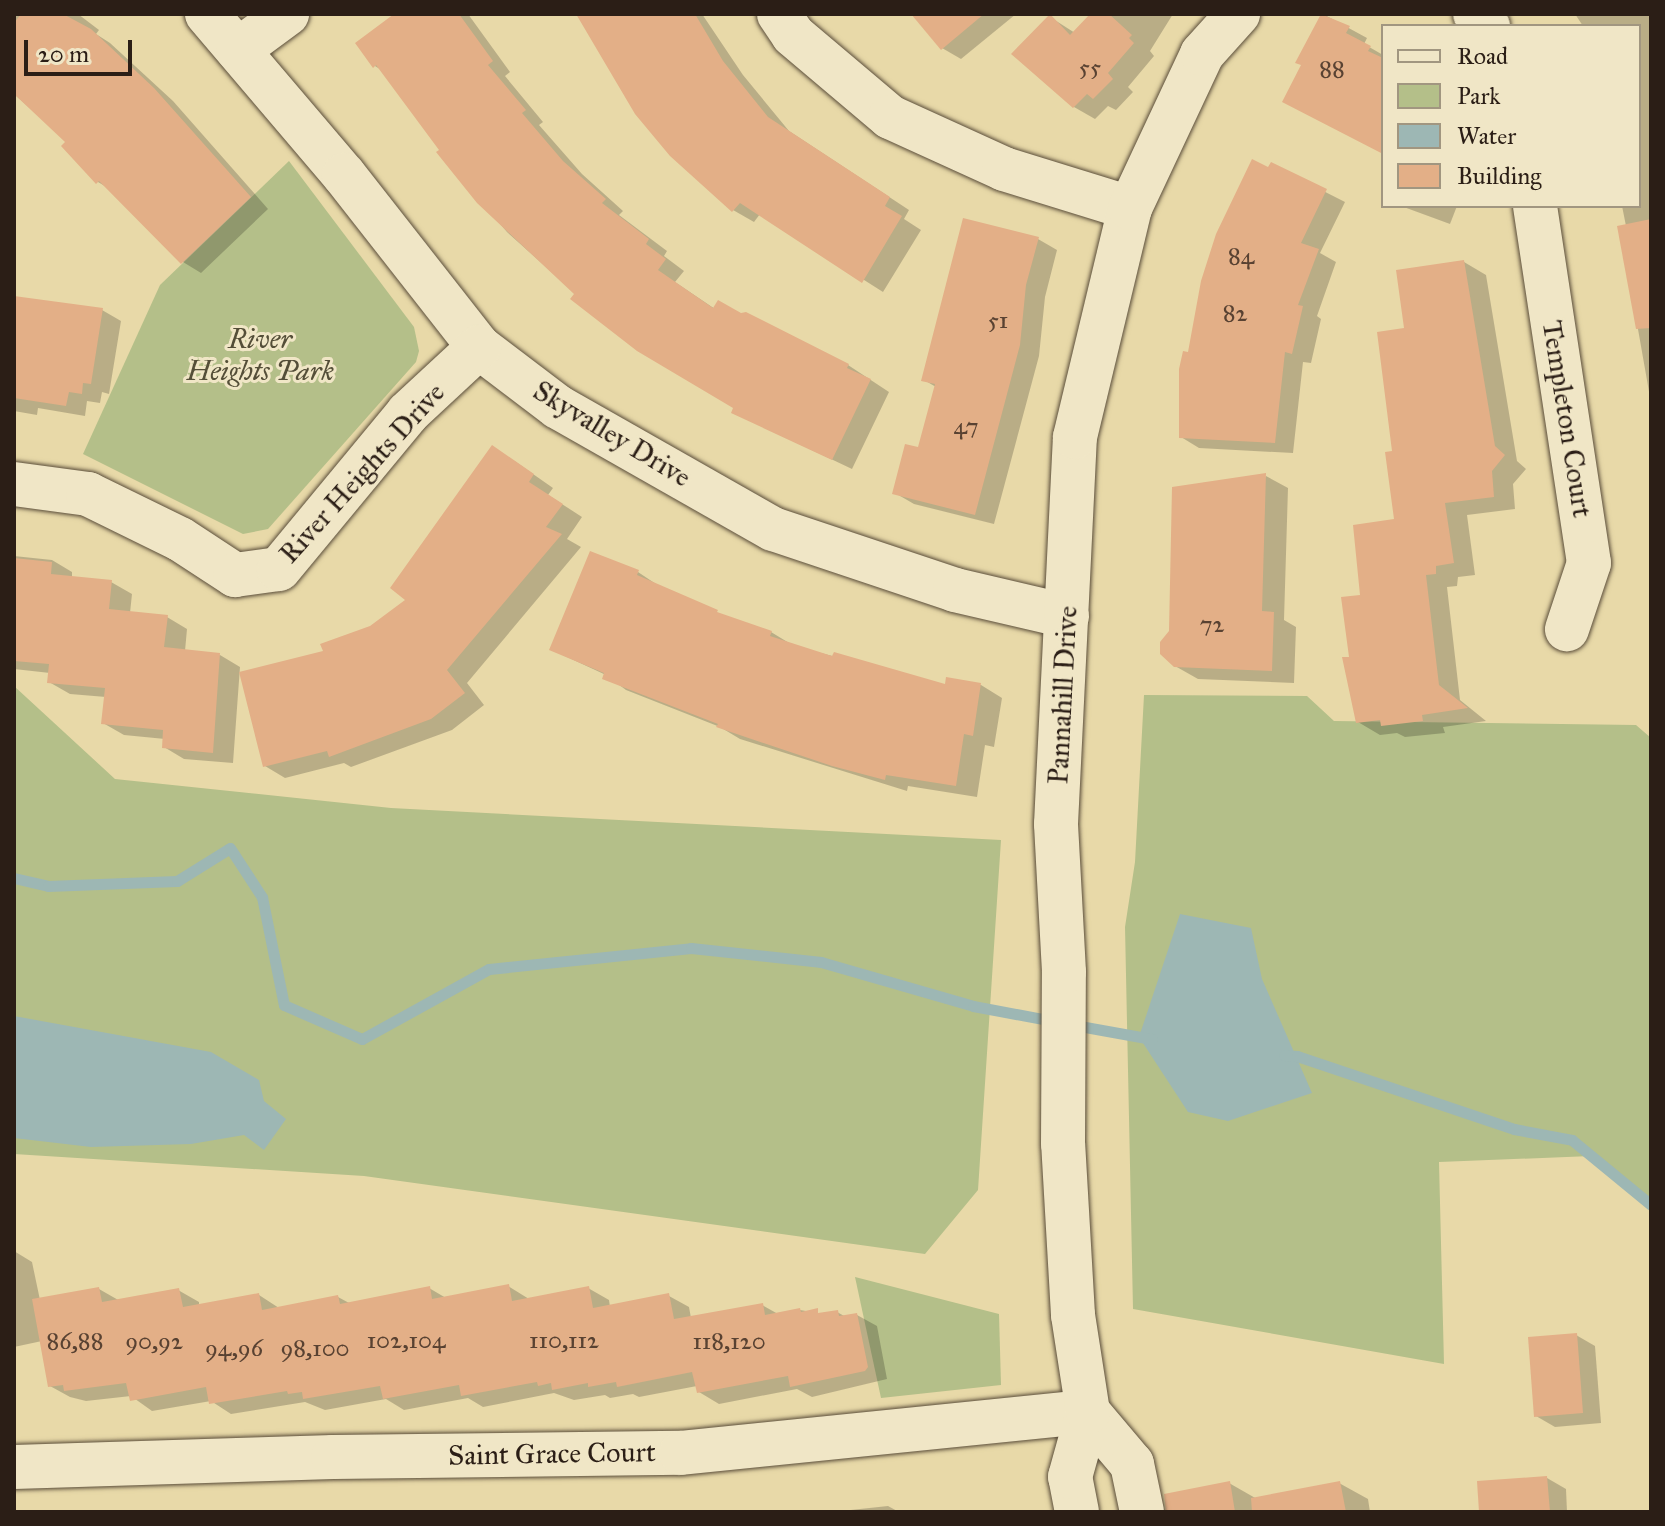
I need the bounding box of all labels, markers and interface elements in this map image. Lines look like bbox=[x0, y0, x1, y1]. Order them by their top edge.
scale bar bbox=[28, 24, 136, 74]
legend bbox=[1381, 24, 1641, 208]
text: 20 m bbox=[38, 39, 89, 69]
text: Road bbox=[1457, 41, 1508, 71]
house number: 55 bbox=[1079, 54, 1101, 82]
house number: 88 bbox=[1319, 56, 1345, 84]
text: Park bbox=[1457, 81, 1500, 111]
text: Water bbox=[1457, 121, 1516, 151]
text: Building bbox=[1457, 161, 1542, 191]
house number: 84 bbox=[1228, 243, 1254, 271]
house number: 82 bbox=[1223, 300, 1247, 328]
house number: 51 bbox=[988, 307, 1008, 335]
street label: Templeton Court bbox=[1535, 318, 1599, 520]
park label: River Heights Park bbox=[186, 322, 334, 388]
street label: Skyvalley Drive bbox=[527, 374, 697, 494]
street label: River Heights Drive bbox=[272, 376, 452, 570]
house number: 47 bbox=[953, 413, 979, 441]
street label: Pannahill Drive bbox=[1042, 605, 1084, 785]
house number: 72 bbox=[1200, 611, 1224, 639]
house number: 102,104 bbox=[367, 1327, 445, 1355]
house number: 110,112 bbox=[529, 1327, 599, 1355]
house number: 86,88 bbox=[47, 1328, 103, 1356]
house number: 90,92 bbox=[125, 1328, 183, 1356]
house number: 118,120 bbox=[692, 1328, 766, 1356]
house number: 94,96 bbox=[205, 1335, 263, 1363]
house number: 98,100 bbox=[280, 1335, 350, 1363]
street label: Saint Grace Court bbox=[448, 1435, 656, 1473]

